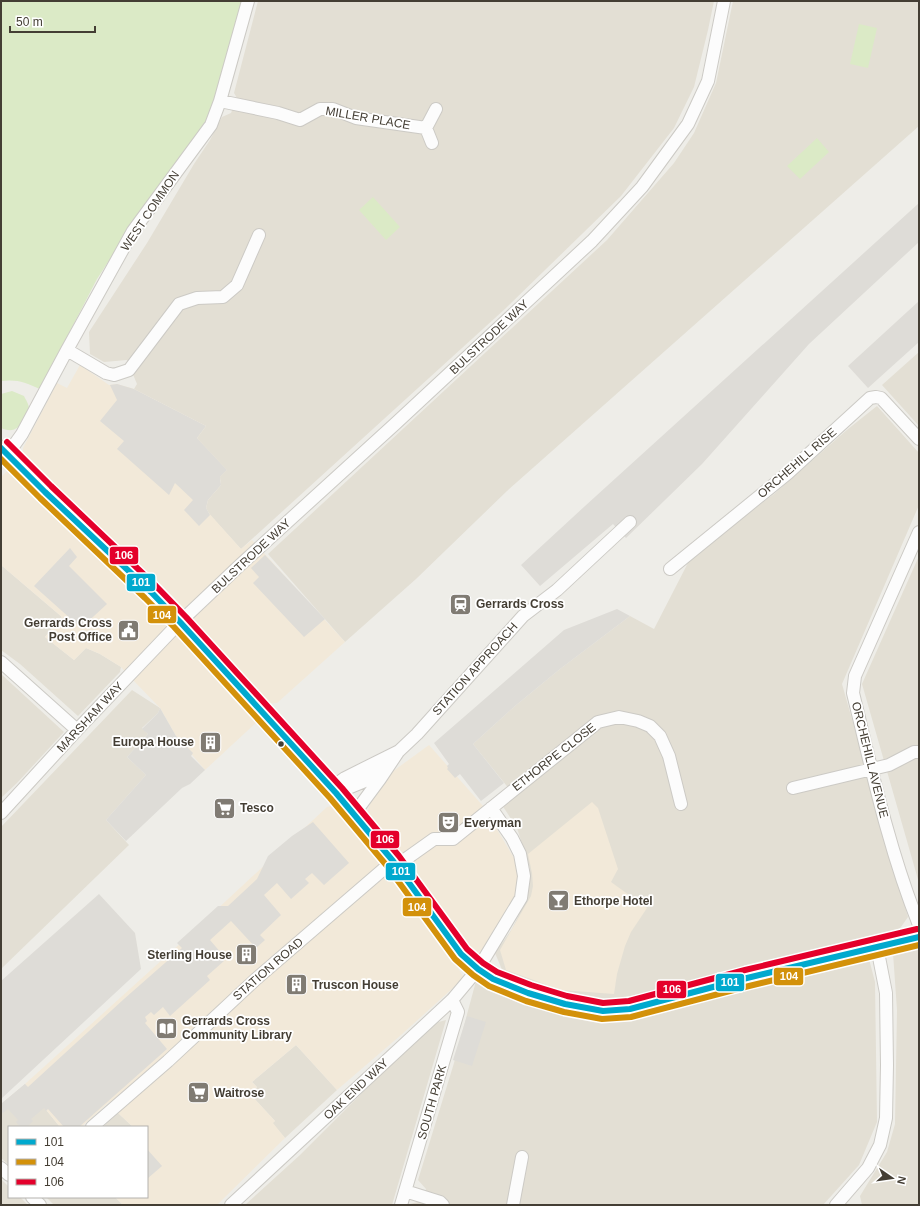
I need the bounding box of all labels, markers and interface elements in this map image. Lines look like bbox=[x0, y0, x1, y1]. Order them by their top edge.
scale bar bbox=[10, 8, 95, 34]
text: 50 m bbox=[16, 15, 43, 29]
street label: MILLER PLACE bbox=[324, 104, 412, 132]
street label: WEST COMMON bbox=[118, 168, 182, 254]
street label: BULSTRODE WAY bbox=[447, 297, 531, 377]
street label: ORCHEHILL RISE bbox=[755, 425, 839, 501]
street label: BULSTRODE WAY bbox=[209, 516, 293, 596]
line badge: 106 bbox=[109, 546, 139, 565]
text: 106 bbox=[115, 549, 133, 561]
line badge: 101 bbox=[126, 573, 156, 592]
text: 101 bbox=[132, 576, 150, 588]
station icon: Gerrards Cross bbox=[448, 591, 474, 617]
place label: Gerrards Cross bbox=[476, 597, 564, 611]
line badge: 104 bbox=[147, 605, 177, 624]
text: 104 bbox=[153, 609, 172, 621]
place label: Gerrards Cross Post Office bbox=[24, 616, 112, 644]
public building icon: Gerrards Cross Post Office bbox=[115, 617, 141, 643]
street label: STATION APPROACH bbox=[430, 620, 520, 718]
street label: MARSHAM WAY bbox=[54, 679, 126, 755]
street label: ORCHEHILL AVENUE bbox=[849, 700, 891, 820]
street label: ETHORPE CLOSE bbox=[509, 720, 599, 794]
building icon: Europa House bbox=[197, 729, 223, 755]
place label: Europa House bbox=[113, 735, 194, 749]
unlabelled marker bbox=[276, 739, 286, 749]
supermarket icon: Tesco bbox=[212, 795, 238, 821]
place label: Tesco bbox=[240, 801, 274, 815]
theatre icon: Everyman bbox=[436, 810, 462, 836]
place label: Everyman bbox=[464, 816, 521, 830]
line badge: 106 bbox=[370, 830, 400, 849]
text: 106 bbox=[376, 833, 394, 845]
line badge: 101 bbox=[385, 862, 416, 881]
text: 101 bbox=[392, 865, 410, 877]
bar icon: Ethorpe Hotel bbox=[546, 888, 572, 914]
place label: Ethorpe Hotel bbox=[574, 894, 653, 908]
line badge: 104 bbox=[402, 897, 432, 917]
text: 104 bbox=[408, 901, 427, 913]
street label: STATION ROAD bbox=[230, 935, 306, 1003]
building icon: Sterling House bbox=[234, 942, 260, 968]
place label: Sterling House bbox=[147, 948, 232, 962]
line badge: 104 bbox=[773, 967, 804, 986]
text: 104 bbox=[780, 970, 799, 982]
building icon: Truscon House bbox=[283, 972, 309, 998]
line badge: 101 bbox=[715, 973, 745, 992]
text: 101 bbox=[721, 976, 739, 988]
place label: Truscon House bbox=[312, 978, 399, 992]
line badge: 106 bbox=[656, 980, 687, 999]
text: 106 bbox=[663, 983, 681, 995]
place label: Gerrards Cross Community Library bbox=[182, 1014, 292, 1042]
library icon: Gerrards Cross Community Library bbox=[153, 1015, 179, 1041]
street label: OAK END WAY bbox=[321, 1055, 391, 1123]
street label: SOUTH PARK bbox=[415, 1063, 449, 1141]
supermarket icon: Waitrose bbox=[186, 1080, 212, 1106]
place label: Waitrose bbox=[214, 1086, 265, 1100]
legend bbox=[8, 1126, 148, 1198]
text: 101 bbox=[44, 1135, 64, 1149]
text: 104 bbox=[44, 1155, 64, 1169]
north arrow bbox=[872, 1158, 912, 1198]
text: 106 bbox=[44, 1175, 64, 1189]
text: N bbox=[895, 1175, 908, 1186]

